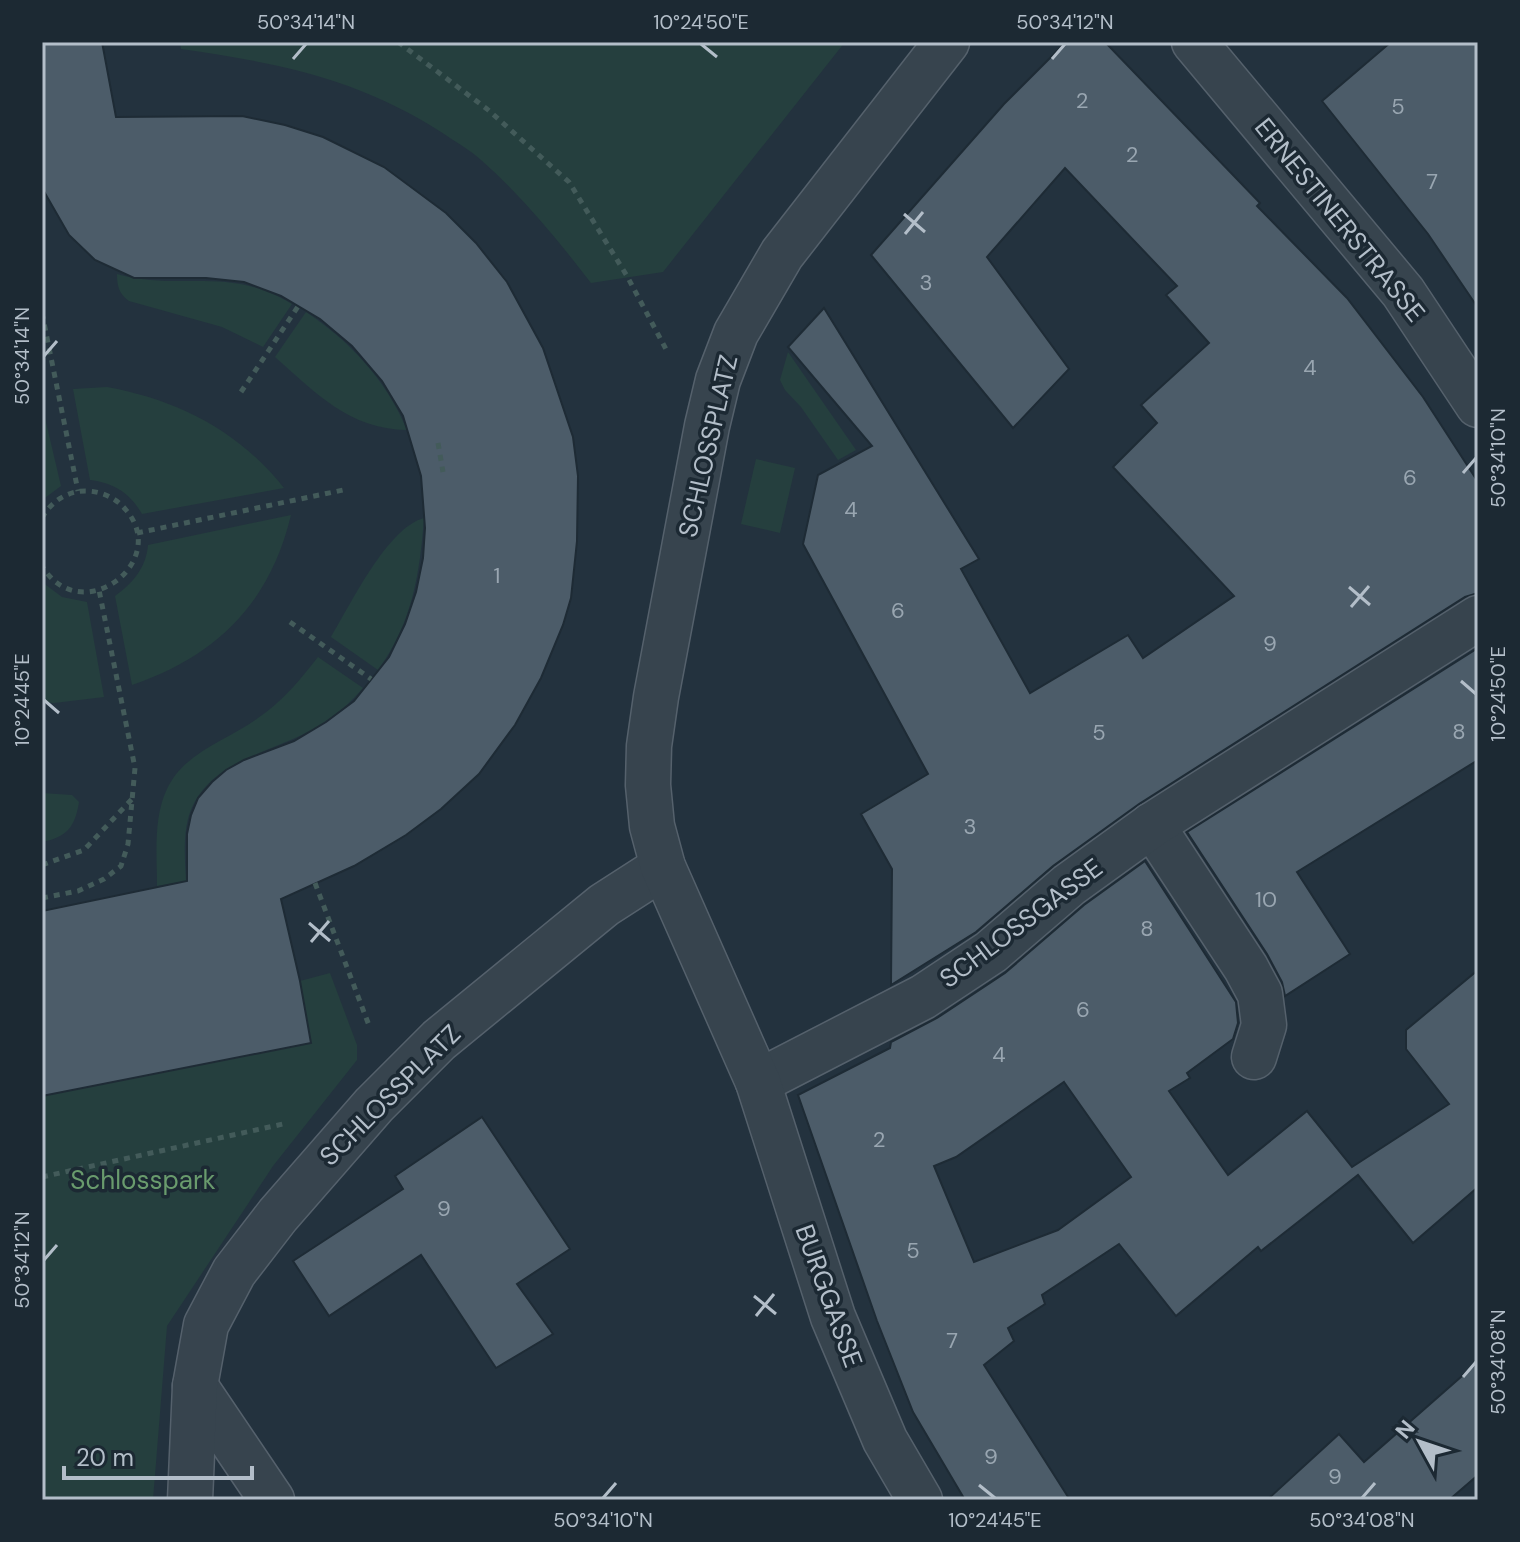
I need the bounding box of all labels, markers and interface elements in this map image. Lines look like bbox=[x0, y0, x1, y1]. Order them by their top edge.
text: 50°34'14"N bbox=[257, 9, 355, 35]
text: 10°24'50"E bbox=[653, 9, 749, 35]
text: 50°34'12"N bbox=[1016, 9, 1114, 35]
house number: 2 bbox=[1076, 86, 1088, 115]
house number: 5 bbox=[1391, 92, 1405, 121]
street label: ERNESTINERSTRASSE bbox=[1247, 111, 1433, 329]
house number: 2 bbox=[1126, 140, 1138, 169]
house number: 7 bbox=[1426, 167, 1438, 196]
house number: 3 bbox=[919, 268, 933, 297]
text: 50°34'14"N bbox=[9, 307, 35, 405]
street label: SCHLOSSPLATZ bbox=[670, 351, 746, 541]
house number: 4 bbox=[1303, 353, 1317, 382]
text: 50°34'10"N bbox=[1485, 408, 1511, 508]
house number: 6 bbox=[1403, 463, 1417, 492]
house number: 4 bbox=[844, 495, 858, 524]
house number: 1 bbox=[494, 561, 500, 590]
house number: 6 bbox=[891, 596, 905, 625]
house number: 9 bbox=[1263, 629, 1277, 658]
text: 10°24'50"E bbox=[1485, 646, 1511, 742]
text: 10°24'45"E bbox=[9, 653, 35, 747]
house number: 8 bbox=[1452, 717, 1466, 746]
house number: 5 bbox=[1092, 718, 1106, 747]
house number: 3 bbox=[963, 812, 977, 841]
street label: SCHLOSSGASSE bbox=[933, 851, 1109, 995]
house number: 10 bbox=[1255, 885, 1277, 914]
house number: 8 bbox=[1140, 914, 1154, 943]
house number: 6 bbox=[1076, 995, 1090, 1024]
street label: SCHLOSSPLATZ bbox=[312, 1017, 468, 1173]
house number: 4 bbox=[992, 1040, 1006, 1069]
house number: 2 bbox=[873, 1125, 885, 1154]
park label: Schlosspark bbox=[70, 1163, 216, 1197]
house number: 9 bbox=[437, 1194, 451, 1223]
text: 50°34'12"N bbox=[9, 1211, 35, 1309]
street label: BURGGASSE bbox=[787, 1220, 871, 1372]
house number: 5 bbox=[906, 1236, 920, 1265]
text: 50°34'08"N bbox=[1485, 1309, 1511, 1415]
house number: 7 bbox=[946, 1326, 958, 1355]
north arrow bbox=[1380, 1402, 1460, 1482]
text: N bbox=[1389, 1414, 1421, 1445]
scale bar bbox=[64, 1430, 252, 1480]
text: 20 m bbox=[76, 1442, 134, 1473]
house number: 9 bbox=[984, 1442, 998, 1471]
house number: 9 bbox=[1328, 1462, 1342, 1491]
text: 50°34'10"N bbox=[553, 1507, 653, 1533]
text: 10°24'45"E bbox=[948, 1507, 1042, 1533]
text: 50°34'08"N bbox=[1309, 1507, 1415, 1533]

